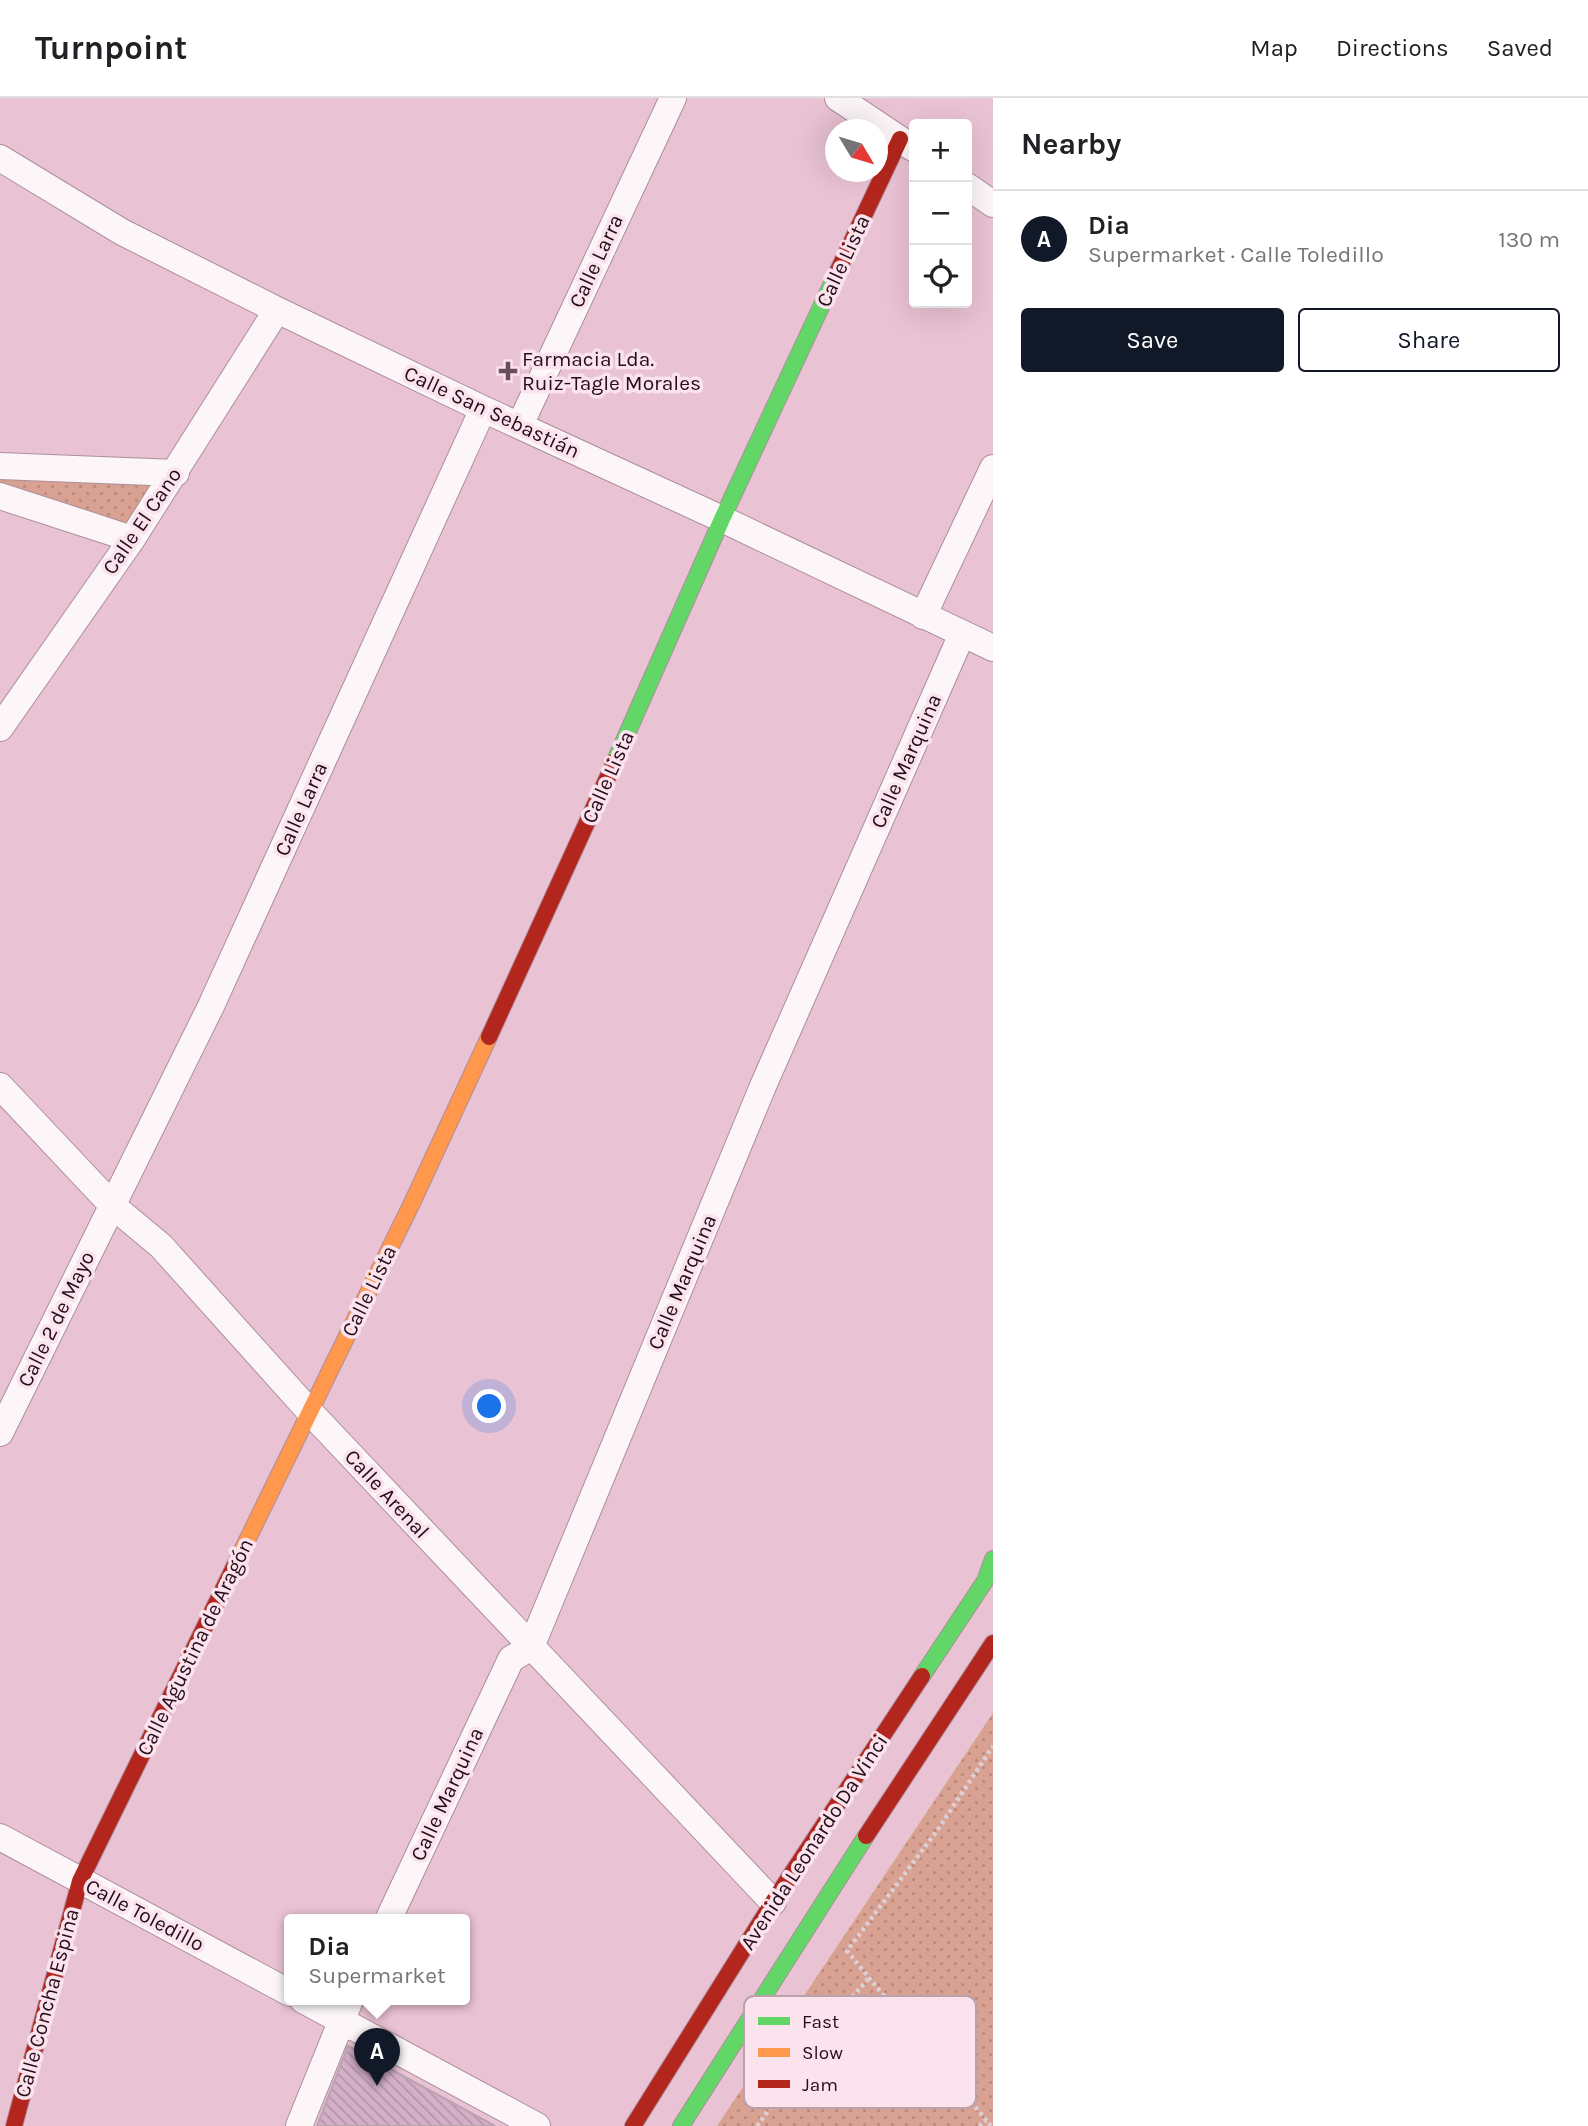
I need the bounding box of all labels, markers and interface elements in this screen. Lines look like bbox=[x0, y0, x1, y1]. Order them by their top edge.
text: Turnpoint bbox=[35, 29, 187, 67]
text: Map bbox=[1250, 34, 1298, 62]
text: Directions bbox=[1336, 34, 1449, 62]
text: Saved bbox=[1487, 34, 1553, 62]
north arrow bbox=[825, 119, 888, 182]
map controls bbox=[909, 119, 972, 308]
button: + bbox=[909, 119, 972, 182]
text: Nearby bbox=[1021, 126, 1121, 162]
button: − bbox=[909, 182, 972, 245]
text: Dia bbox=[1088, 210, 1130, 241]
street label: Calle Larra bbox=[564, 211, 628, 311]
street label: Calle Lista bbox=[811, 211, 875, 311]
text: A bbox=[1037, 226, 1051, 253]
text: 130 m bbox=[1498, 226, 1560, 253]
text: Supermarket · Calle Toledillo bbox=[1088, 241, 1384, 268]
button: locate bbox=[909, 245, 972, 308]
button: Save bbox=[1021, 308, 1284, 372]
button: Share bbox=[1298, 308, 1560, 372]
place label: Farmacia Lda. Ruiz-Tagle Morales bbox=[522, 347, 701, 395]
street label: Calle San Sebastián bbox=[400, 361, 584, 463]
marker: Farmacia Lda. Ruiz-Tagle Morales bbox=[500, 363, 516, 379]
street label: Calle El Cano bbox=[98, 463, 186, 579]
street label: Calle Marquina bbox=[866, 690, 946, 832]
street label: Calle Lista bbox=[577, 727, 639, 827]
street label: Calle Larra bbox=[270, 758, 332, 860]
street label: Calle Marquina bbox=[643, 1211, 721, 1353]
street label: Calle Lista bbox=[337, 1241, 401, 1341]
street label: Calle 2 de Mayo bbox=[13, 1247, 99, 1391]
your location bbox=[472, 1389, 506, 1423]
street label: Calle Arenal bbox=[340, 1445, 434, 1543]
street label: Calle Agustina de Aragón bbox=[132, 1535, 258, 1759]
street label: Calle Marquina bbox=[406, 1723, 488, 1865]
street label: Avenida Leonardo Da Vinci bbox=[735, 1730, 893, 1954]
street label: Calle Toledillo bbox=[82, 1874, 208, 1956]
street label: Calle Concha Espina bbox=[10, 1906, 84, 2100]
popup bbox=[284, 1914, 470, 2005]
text: Dia bbox=[308, 1931, 350, 1962]
text: Supermarket bbox=[308, 1962, 446, 1989]
legend bbox=[744, 1996, 976, 2108]
text: Fast bbox=[802, 2011, 839, 2033]
pin: A bbox=[354, 2028, 400, 2086]
text: Slow bbox=[802, 2042, 843, 2064]
text: Jam bbox=[802, 2074, 838, 2096]

